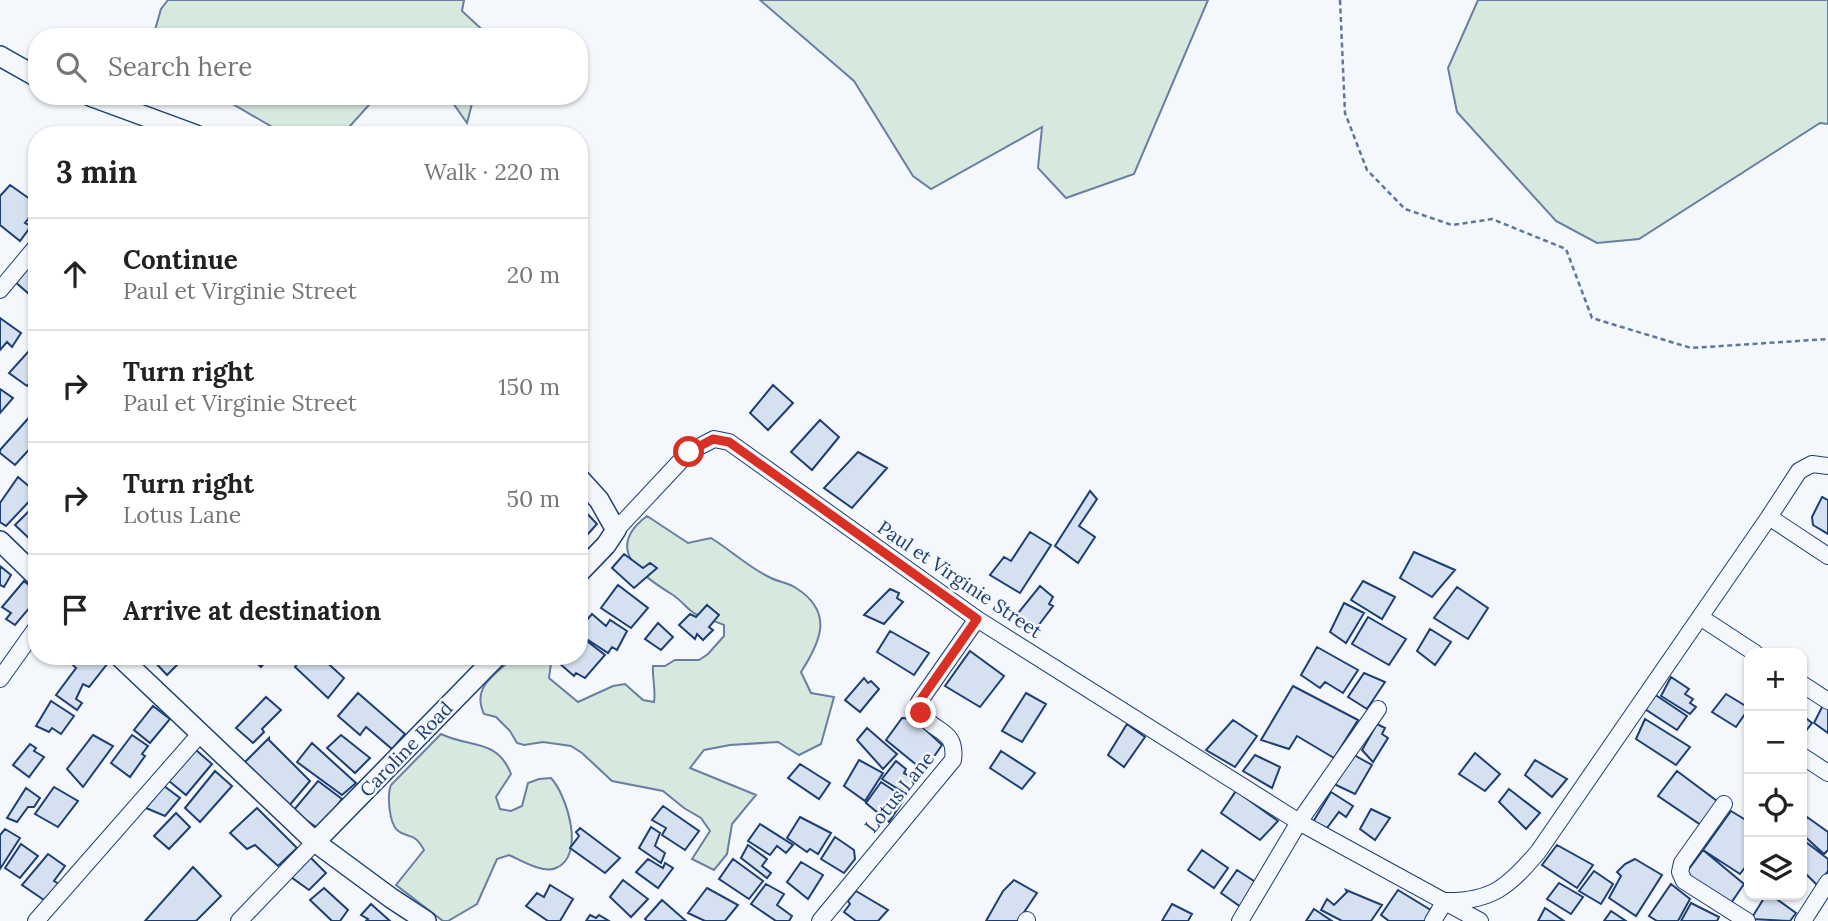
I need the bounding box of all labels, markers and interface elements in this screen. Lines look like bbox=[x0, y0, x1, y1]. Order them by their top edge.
search box bbox=[28, 28, 588, 105]
icon: search bbox=[52, 48, 90, 86]
text: Search here bbox=[108, 50, 252, 83]
text: 3 min bbox=[56, 153, 137, 191]
text: Walk · 220 m bbox=[424, 157, 560, 186]
text: Continue bbox=[123, 243, 238, 276]
icon: ahead bbox=[56, 255, 94, 293]
text: 20 m bbox=[507, 260, 560, 289]
text: Paul et Virginie Street bbox=[123, 276, 357, 305]
text: Turn right bbox=[123, 355, 254, 388]
icon: right bbox=[56, 367, 94, 405]
text: 150 m bbox=[498, 372, 560, 401]
text: Paul et Virginie Street bbox=[123, 388, 357, 417]
route start bbox=[673, 436, 704, 467]
text: Turn right bbox=[123, 467, 254, 500]
icon: right bbox=[56, 479, 94, 517]
text: 50 m bbox=[507, 484, 560, 513]
text: Lotus Lane bbox=[123, 500, 241, 529]
street label: Paul et Virginie Street bbox=[873, 515, 1047, 643]
icon: arrive bbox=[56, 591, 94, 629]
text: Arrive at destination bbox=[123, 594, 381, 627]
map controls bbox=[1744, 648, 1807, 900]
button: + bbox=[1744, 648, 1807, 711]
street label: Caroline Road bbox=[354, 696, 458, 802]
route end bbox=[905, 697, 936, 728]
button: − bbox=[1744, 711, 1807, 774]
street label: Lotus Lane bbox=[859, 747, 939, 837]
button: locate bbox=[1744, 774, 1807, 837]
button: layers bbox=[1744, 837, 1807, 900]

